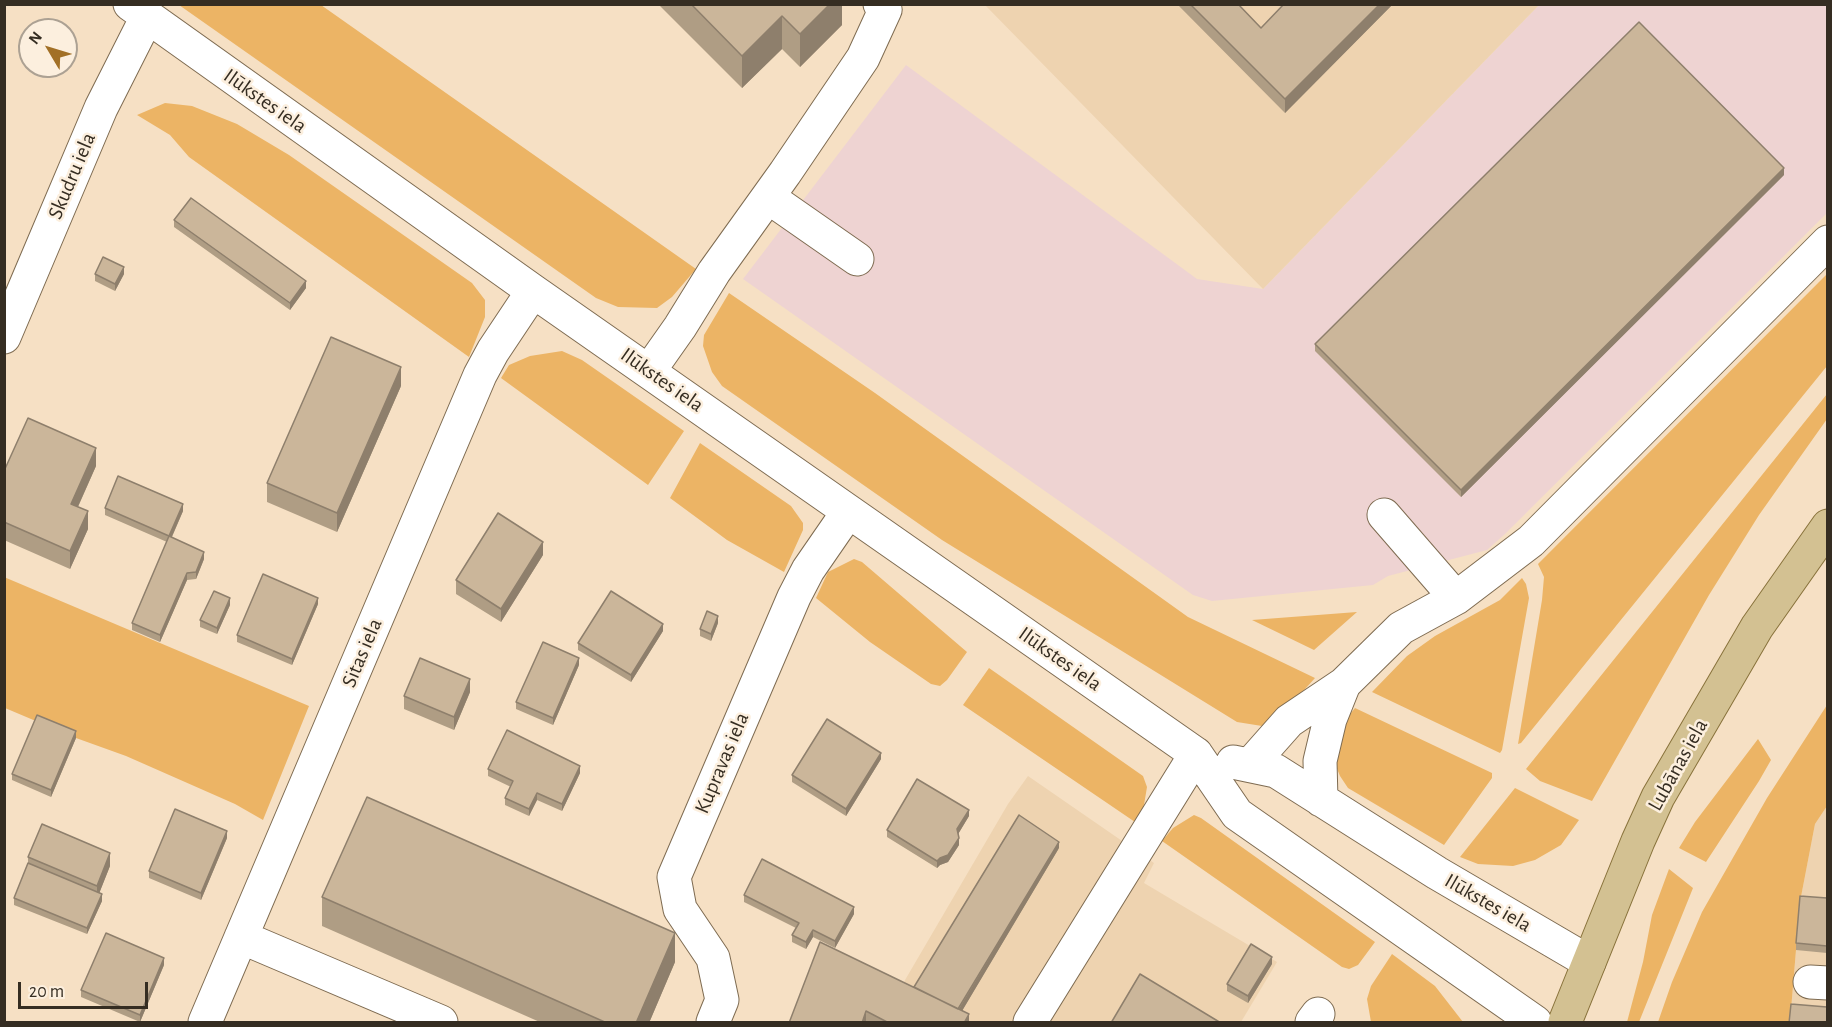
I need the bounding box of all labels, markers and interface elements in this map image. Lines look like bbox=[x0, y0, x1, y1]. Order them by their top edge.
north arrow bbox=[18, 18, 78, 78]
text: N bbox=[26, 29, 45, 47]
street label: Ilūkstes iela bbox=[219, 63, 311, 139]
street label: Skudru iela bbox=[43, 129, 101, 223]
street label: Ilūkstes iela bbox=[616, 342, 708, 418]
street label: Sitas iela bbox=[336, 615, 388, 691]
street label: Ilūkstes iela bbox=[1014, 621, 1106, 697]
street label: Kupravas iela bbox=[689, 709, 755, 817]
street label: Lubānas iela bbox=[1642, 715, 1714, 815]
street label: Ilūkstes iela bbox=[1440, 868, 1536, 938]
scale bar bbox=[21, 970, 152, 1008]
text: 20 m bbox=[29, 983, 64, 1001]

